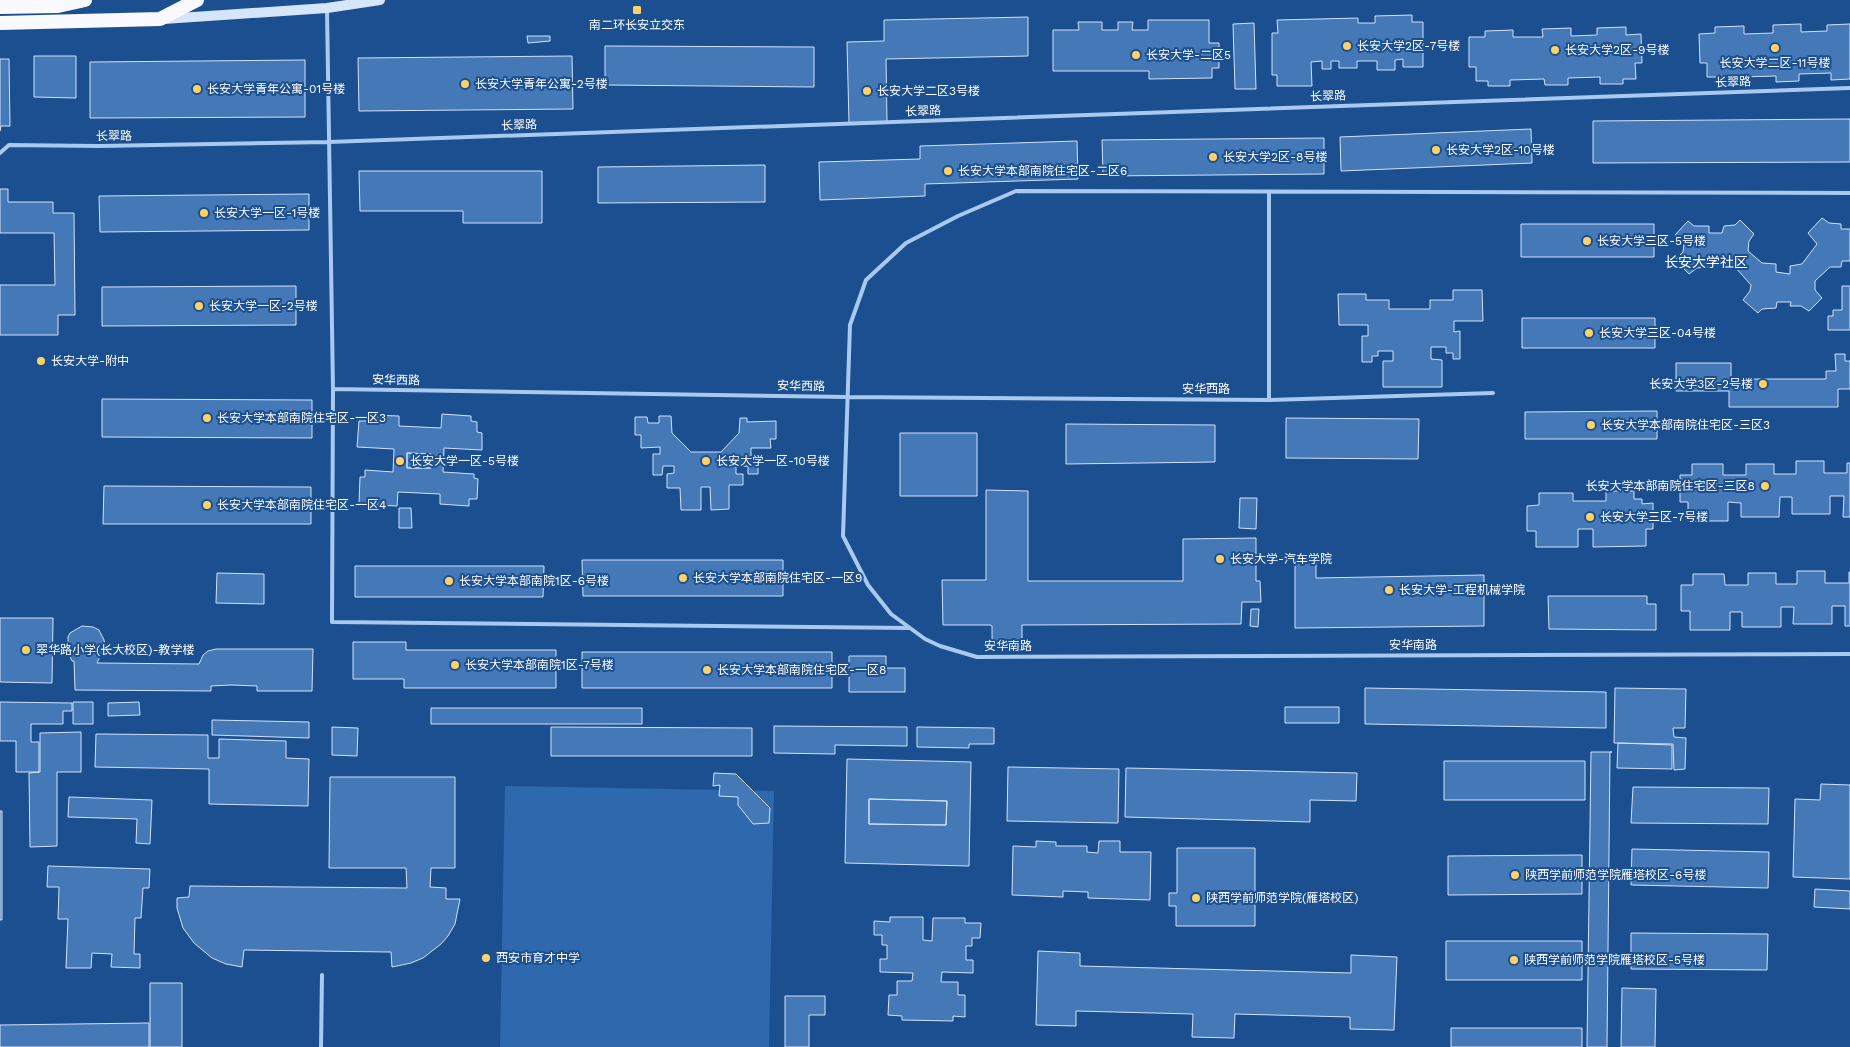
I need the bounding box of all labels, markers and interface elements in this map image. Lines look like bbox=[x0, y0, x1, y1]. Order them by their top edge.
marker: 南二环长安立交东 bbox=[631, 4, 643, 16]
place label: 南二环长安立交东 bbox=[589, 18, 685, 32]
place label: 长安大学2区-7号楼 bbox=[1357, 39, 1460, 53]
marker: 长安大学2区-7号楼 bbox=[1341, 40, 1353, 52]
marker: 长安大学二区-11号楼 bbox=[1769, 42, 1781, 54]
place label: 长安大学2区-9号楼 bbox=[1565, 43, 1669, 57]
marker: 长安大学2区-9号楼 bbox=[1549, 44, 1561, 56]
place label: 长安大学-二区5 bbox=[1146, 48, 1231, 62]
marker: 长安大学-二区5 bbox=[1130, 49, 1142, 61]
place label: 长安大学二区-11号楼 bbox=[1720, 56, 1831, 70]
street label: 长翠路 bbox=[1715, 74, 1751, 90]
place label: 长安大学青年公寓-2号楼 bbox=[475, 77, 608, 91]
marker: 长安大学青年公寓-2号楼 bbox=[459, 78, 471, 90]
place label: 长安大学青年公寓-01号楼 bbox=[207, 82, 345, 96]
marker: 长安大学青年公寓-01号楼 bbox=[191, 83, 203, 95]
place label: 长安大学二区3号楼 bbox=[877, 84, 980, 98]
marker: 长安大学二区3号楼 bbox=[861, 85, 873, 97]
street label: 长翠路 bbox=[1310, 88, 1346, 104]
street label: 长翠路 bbox=[905, 103, 941, 119]
street label: 长翠路 bbox=[501, 117, 537, 133]
street label: 长翠路 bbox=[96, 129, 132, 143]
place label: 长安大学2区-10号楼 bbox=[1446, 143, 1555, 157]
marker: 长安大学2区-10号楼 bbox=[1430, 144, 1442, 156]
place label: 长安大学2区-8号楼 bbox=[1223, 150, 1328, 164]
marker: 长安大学2区-8号楼 bbox=[1207, 151, 1219, 163]
place label: 长安大学本部南院住宅区-二区6 bbox=[958, 164, 1127, 178]
marker: 长安大学本部南院住宅区-二区6 bbox=[942, 165, 954, 177]
place label: 长安大学一区-1号楼 bbox=[214, 206, 320, 220]
marker: 长安大学一区-1号楼 bbox=[198, 207, 210, 219]
place label: 长安大学三区-5号楼 bbox=[1597, 234, 1706, 248]
marker: 长安大学三区-5号楼 bbox=[1581, 235, 1593, 247]
district label: 长安大学社区 bbox=[1664, 254, 1748, 270]
place label: 长安大学一区-2号楼 bbox=[209, 299, 318, 313]
marker: 长安大学一区-2号楼 bbox=[193, 300, 205, 312]
place label: 长安大学三区-04号楼 bbox=[1599, 326, 1716, 340]
marker: 长安大学三区-04号楼 bbox=[1583, 327, 1595, 339]
place label: 长安大学-附中 bbox=[51, 354, 129, 368]
marker: 长安大学-附中 bbox=[35, 355, 47, 367]
street label: 安华西路 bbox=[372, 373, 420, 387]
place label: 长安大学3区-2号楼 bbox=[1649, 377, 1753, 391]
marker: 长安大学3区-2号楼 bbox=[1757, 378, 1769, 390]
street label: 安华西路 bbox=[777, 379, 825, 393]
street label: 安华西路 bbox=[1182, 382, 1230, 396]
place label: 长安大学本部南院住宅区-一区3 bbox=[217, 411, 386, 425]
marker: 长安大学本部南院住宅区-一区3 bbox=[201, 412, 213, 424]
place label: 长安大学本部南院住宅区-三区3 bbox=[1601, 418, 1770, 432]
marker: 长安大学本部南院住宅区-三区3 bbox=[1585, 419, 1597, 431]
place label: 长安大学一区-5号楼 bbox=[410, 454, 519, 468]
place label: 长安大学一区-10号楼 bbox=[716, 454, 830, 468]
marker: 长安大学一区-5号楼 bbox=[394, 455, 406, 467]
marker: 长安大学一区-10号楼 bbox=[700, 455, 712, 467]
place label: 长安大学本部南院住宅区-三区8 bbox=[1585, 479, 1755, 493]
marker: 长安大学本部南院住宅区-三区8 bbox=[1759, 480, 1771, 492]
place label: 长安大学本部南院住宅区-一区4 bbox=[217, 498, 386, 512]
marker: 长安大学本部南院住宅区-一区4 bbox=[201, 499, 213, 511]
place label: 长安大学三区-7号楼 bbox=[1600, 510, 1708, 524]
marker: 长安大学三区-7号楼 bbox=[1584, 511, 1596, 523]
place label: 长安大学-汽车学院 bbox=[1230, 552, 1332, 566]
marker: 长安大学-汽车学院 bbox=[1214, 553, 1226, 565]
place label: 长安大学本部南院住宅区-一区9 bbox=[693, 571, 863, 585]
marker: 长安大学本部南院住宅区-一区9 bbox=[677, 572, 689, 584]
place label: 长安大学本部南院1区-6号楼 bbox=[459, 574, 609, 588]
marker: 长安大学本部南院1区-6号楼 bbox=[443, 575, 455, 587]
place label: 长安大学-工程机械学院 bbox=[1399, 583, 1525, 597]
marker: 长安大学-工程机械学院 bbox=[1383, 584, 1395, 596]
street label: 安华南路 bbox=[1389, 638, 1437, 652]
street label: 安华南路 bbox=[984, 639, 1032, 653]
place label: 翠华路小学(长大校区)-教学楼 bbox=[36, 643, 195, 657]
marker: 翠华路小学(长大校区)-教学楼 bbox=[20, 644, 32, 656]
place label: 长安大学本部南院1区-7号楼 bbox=[465, 658, 614, 672]
marker: 长安大学本部南院1区-7号楼 bbox=[449, 659, 461, 671]
place label: 长安大学本部南院住宅区-一区8 bbox=[717, 663, 887, 677]
marker: 长安大学本部南院住宅区-一区8 bbox=[701, 664, 713, 676]
place label: 陕西学前师范学院雁塔校区-6号楼 bbox=[1525, 868, 1706, 882]
marker: 陕西学前师范学院雁塔校区-6号楼 bbox=[1509, 869, 1521, 881]
place label: 陕西学前师范学院(雁塔校区) bbox=[1206, 891, 1358, 905]
marker: 陕西学前师范学院(雁塔校区) bbox=[1190, 892, 1202, 904]
place label: 西安市育才中学 bbox=[496, 951, 580, 965]
marker: 西安市育才中学 bbox=[480, 952, 492, 964]
place label: 陕西学前师范学院雁塔校区-5号楼 bbox=[1524, 953, 1705, 967]
marker: 陕西学前师范学院雁塔校区-5号楼 bbox=[1508, 954, 1520, 966]

